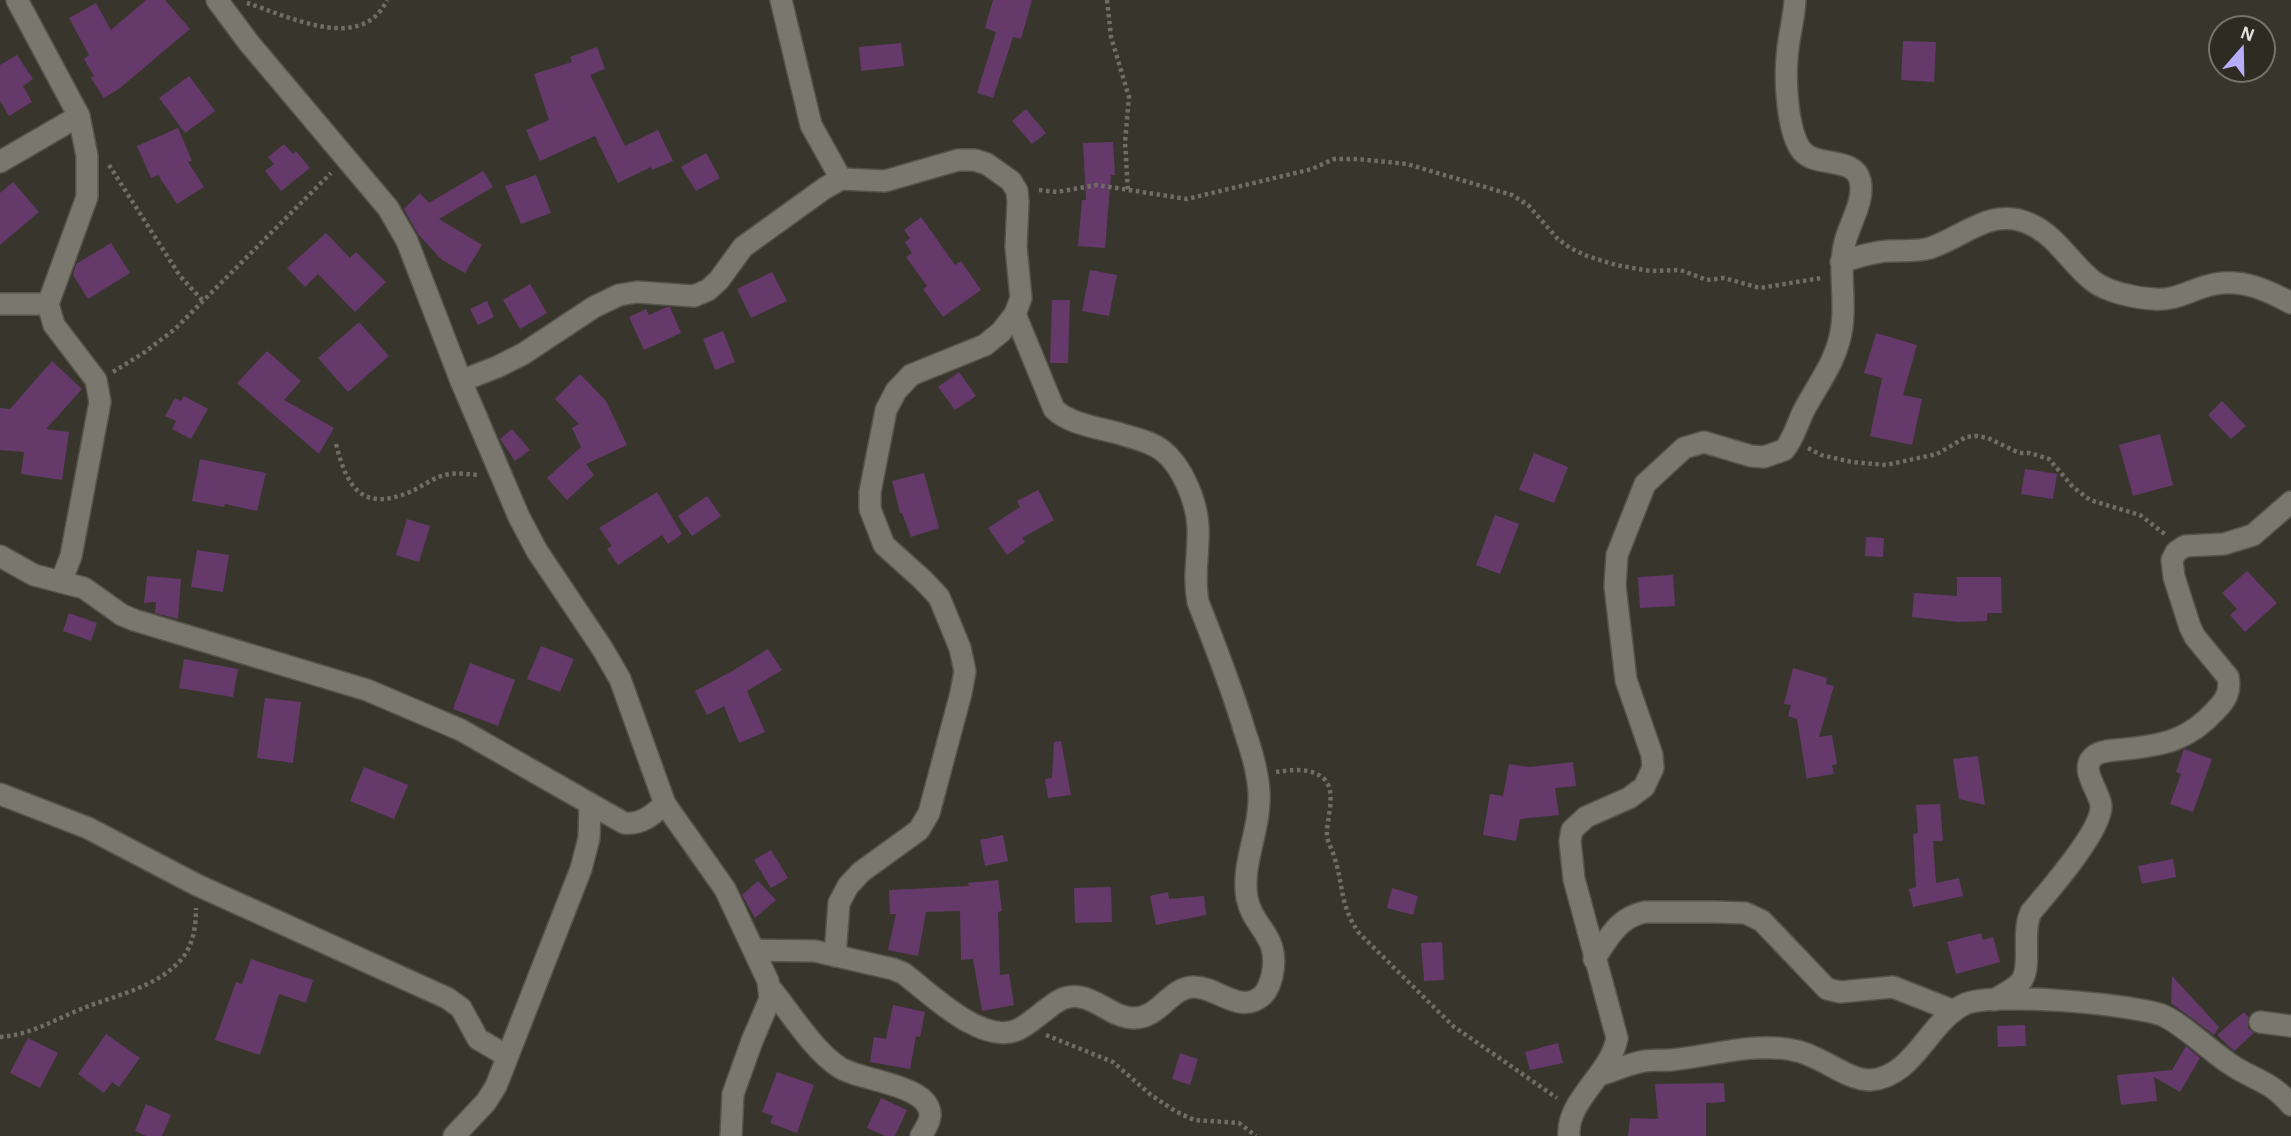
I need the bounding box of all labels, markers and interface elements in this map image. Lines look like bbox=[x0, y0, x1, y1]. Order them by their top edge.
north arrow bbox=[2207, 14, 2277, 84]
text: N bbox=[2238, 23, 2257, 46]

